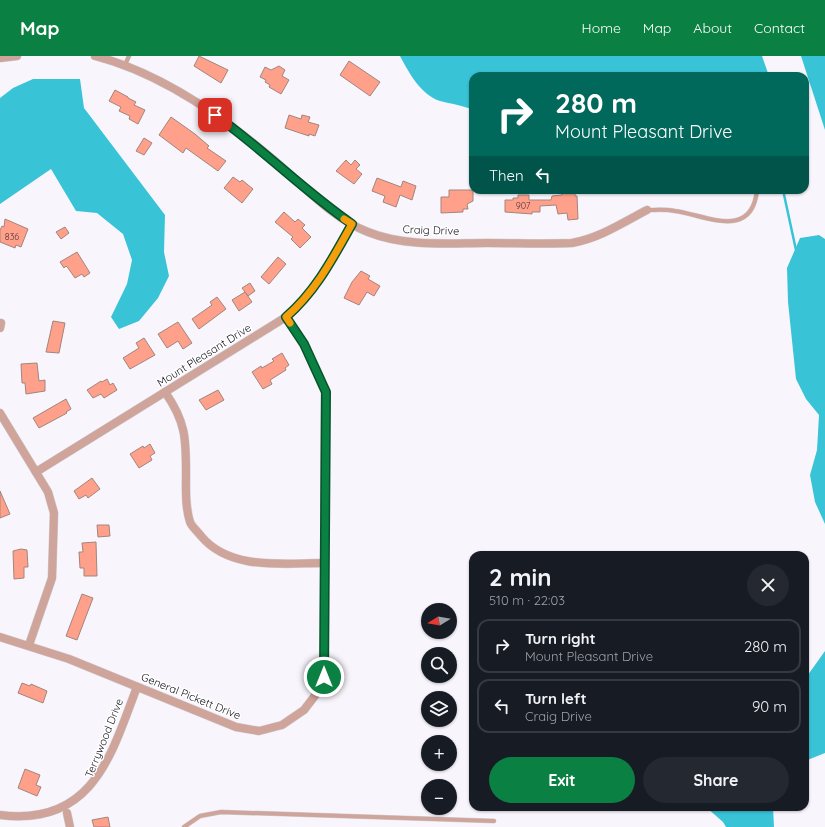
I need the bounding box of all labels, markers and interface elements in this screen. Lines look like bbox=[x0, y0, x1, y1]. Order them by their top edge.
text: Map bbox=[20, 16, 59, 40]
text: Home bbox=[582, 19, 621, 37]
text: Map bbox=[643, 19, 671, 37]
text: About bbox=[693, 19, 732, 37]
text: Contact bbox=[754, 19, 805, 37]
text: 280 m bbox=[555, 85, 637, 120]
icon: right bbox=[489, 88, 541, 140]
pin bbox=[198, 98, 232, 132]
icon: arrive bbox=[204, 104, 226, 126]
text: Mount Pleasant Drive bbox=[555, 120, 733, 143]
icon: left bbox=[532, 164, 554, 186]
text: Then bbox=[489, 166, 524, 185]
house number: 907 bbox=[516, 200, 531, 211]
street label: Craig Drive bbox=[402, 222, 460, 238]
house number: 836 bbox=[5, 231, 19, 242]
street label: Mount Pleasant Drive bbox=[154, 320, 254, 390]
text: 2 min bbox=[489, 562, 551, 592]
button: close bbox=[747, 564, 789, 606]
text: 510 m · 22:03 bbox=[489, 592, 565, 608]
north arrow bbox=[421, 603, 457, 639]
map controls bbox=[421, 603, 457, 815]
text: Turn right bbox=[525, 629, 596, 648]
icon: right bbox=[491, 635, 513, 657]
text: 280 m bbox=[744, 637, 787, 656]
button: search bbox=[421, 647, 457, 683]
text: Mount Pleasant Drive bbox=[525, 648, 653, 664]
position arrow bbox=[303, 656, 345, 698]
street label: General Pickett Drive bbox=[139, 670, 243, 722]
text: Turn left bbox=[525, 689, 587, 708]
button: layers bbox=[421, 691, 457, 727]
icon: left bbox=[491, 695, 513, 717]
street label: Terrywood Drive bbox=[82, 696, 126, 780]
text: 90 m bbox=[752, 697, 787, 716]
text: Craig Drive bbox=[525, 708, 592, 724]
button: + bbox=[421, 735, 457, 771]
button: Exit bbox=[489, 757, 635, 803]
button: Share bbox=[643, 757, 789, 803]
button: − bbox=[421, 779, 457, 815]

